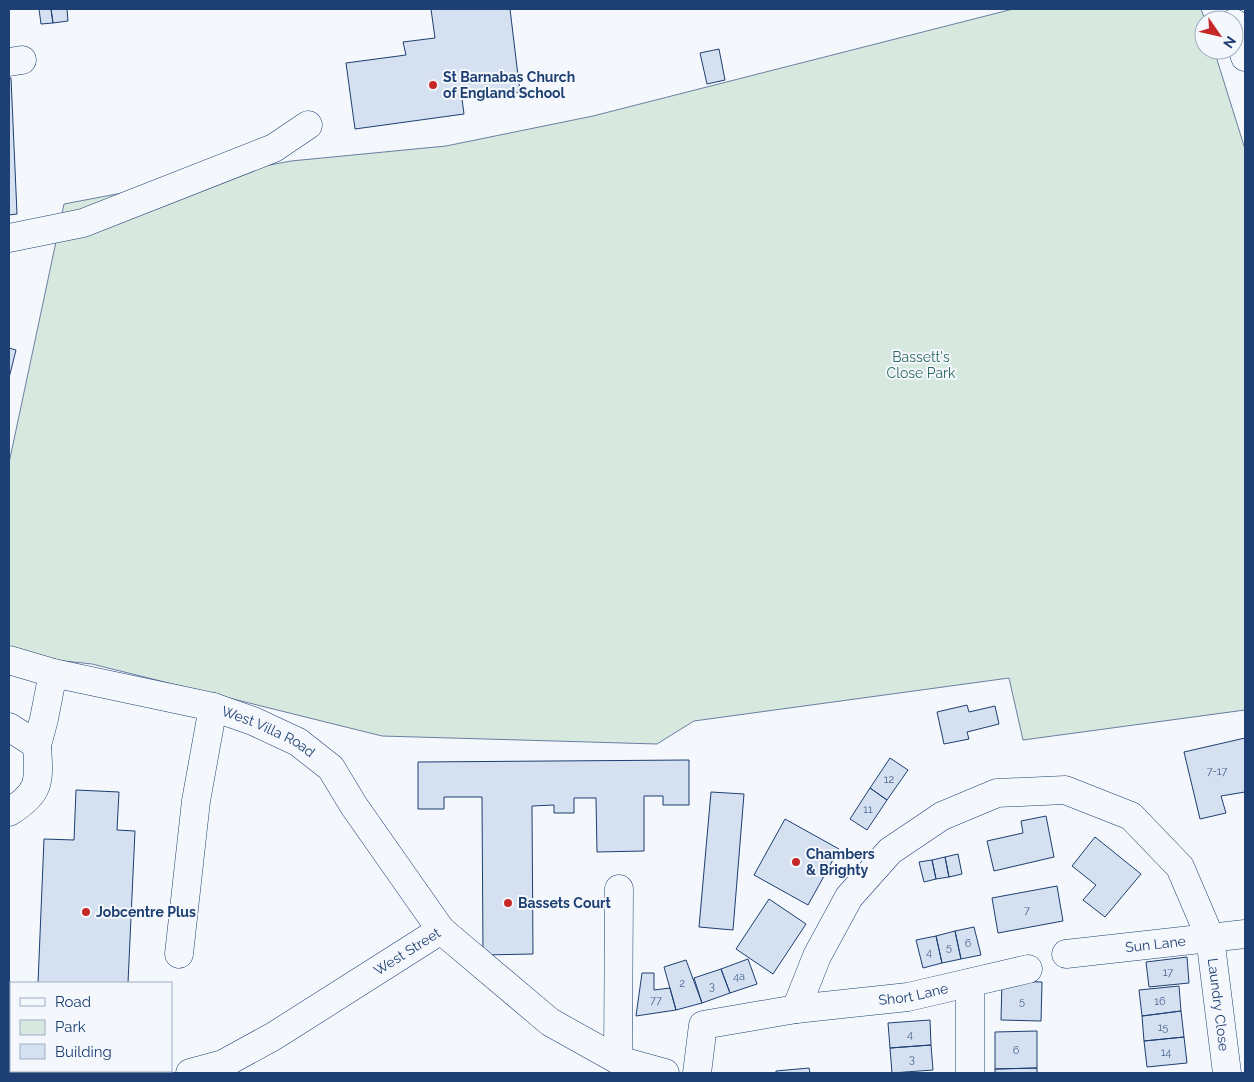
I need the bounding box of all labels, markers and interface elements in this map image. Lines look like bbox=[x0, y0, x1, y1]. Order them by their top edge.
north arrow bbox=[1194, 10, 1244, 60]
text: N bbox=[1220, 33, 1239, 51]
place label: St Barnabas Church of England School bbox=[443, 69, 575, 101]
marker: St Barnabas Church of England School bbox=[427, 79, 439, 91]
park label: Bassett's Close Park bbox=[887, 349, 956, 381]
street label: West Villa Road bbox=[220, 703, 318, 760]
house number: 7-17 bbox=[1207, 765, 1227, 778]
house number: 12 bbox=[884, 773, 894, 786]
house number: 11 bbox=[863, 803, 873, 816]
place label: Chambers & Brighty bbox=[806, 846, 875, 878]
marker: Chambers & Brighty bbox=[790, 856, 802, 868]
place label: Bassets Court bbox=[518, 895, 611, 911]
marker: Bassets Court bbox=[502, 897, 514, 909]
place label: Jobcentre Plus bbox=[96, 904, 196, 920]
house number: 7 bbox=[1024, 904, 1030, 917]
marker: Jobcentre Plus bbox=[80, 906, 92, 918]
street label: West Street bbox=[371, 924, 444, 979]
street label: Sun Lane bbox=[1124, 933, 1187, 955]
house number: 6 bbox=[965, 937, 972, 950]
house number: 5 bbox=[946, 941, 952, 954]
house number: 4 bbox=[926, 946, 932, 959]
street label: Laundry Close bbox=[1205, 957, 1232, 1052]
house number: 17 bbox=[1163, 966, 1173, 979]
house number: 4a bbox=[733, 970, 745, 983]
house number: 2 bbox=[679, 977, 685, 990]
house number: 3 bbox=[709, 980, 715, 993]
street label: Short Lane bbox=[878, 980, 950, 1008]
legend bbox=[10, 982, 172, 1072]
text: Road bbox=[55, 993, 91, 1011]
house number: 77 bbox=[650, 994, 662, 1007]
house number: 5 bbox=[1019, 995, 1025, 1008]
house number: 16 bbox=[1154, 995, 1166, 1008]
text: Park bbox=[55, 1018, 86, 1036]
house number: 15 bbox=[1158, 1021, 1168, 1034]
house number: 4 bbox=[907, 1028, 913, 1041]
text: Building bbox=[55, 1043, 112, 1061]
house number: 6 bbox=[1013, 1044, 1020, 1057]
house number: 14 bbox=[1161, 1046, 1171, 1059]
house number: 3 bbox=[909, 1053, 915, 1066]

